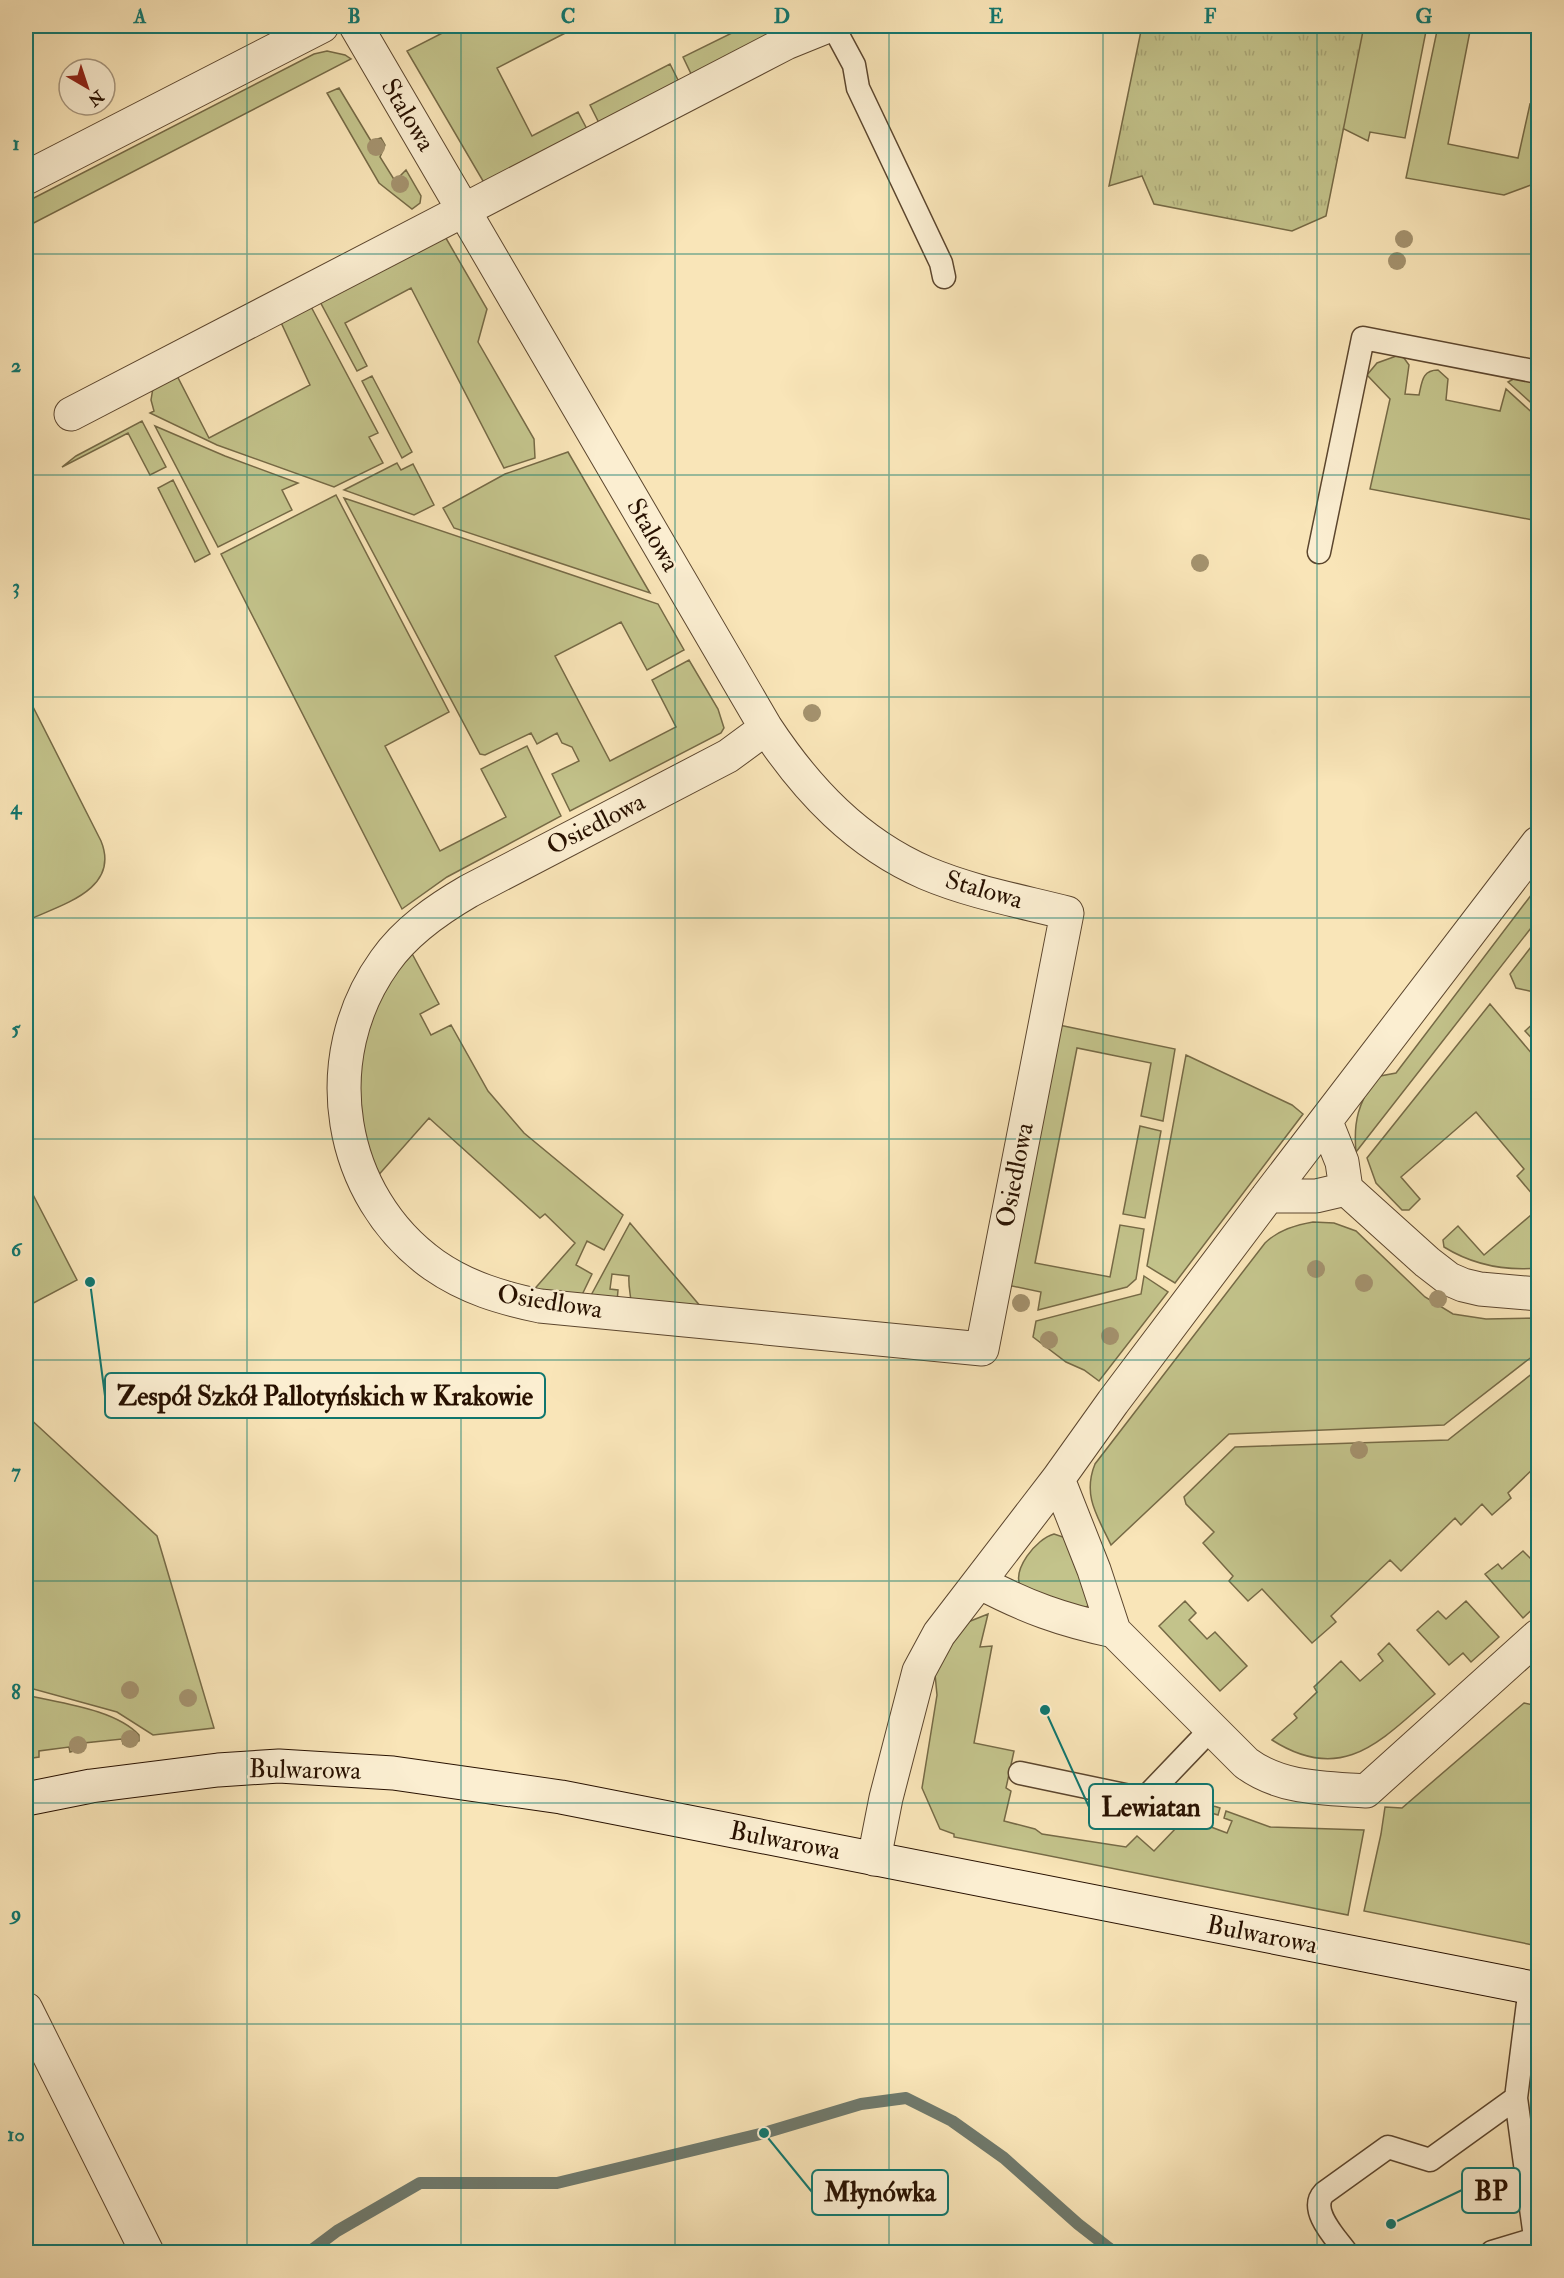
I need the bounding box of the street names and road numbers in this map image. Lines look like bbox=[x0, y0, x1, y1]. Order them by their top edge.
street label: Stalowa bbox=[374, 73, 442, 157]
street label: Stalowa bbox=[619, 493, 687, 578]
street label: Osiedlowa bbox=[541, 786, 651, 862]
street label: Stalowa bbox=[942, 864, 1027, 916]
street label: Osiedlowa bbox=[989, 1120, 1041, 1230]
street label: Osiedlowa bbox=[495, 1278, 605, 1326]
street label: Bulwarowa bbox=[249, 1753, 362, 1787]
street label: Bulwarowa bbox=[727, 1815, 843, 1867]
street label: Bulwarowa bbox=[1204, 1909, 1320, 1961]

